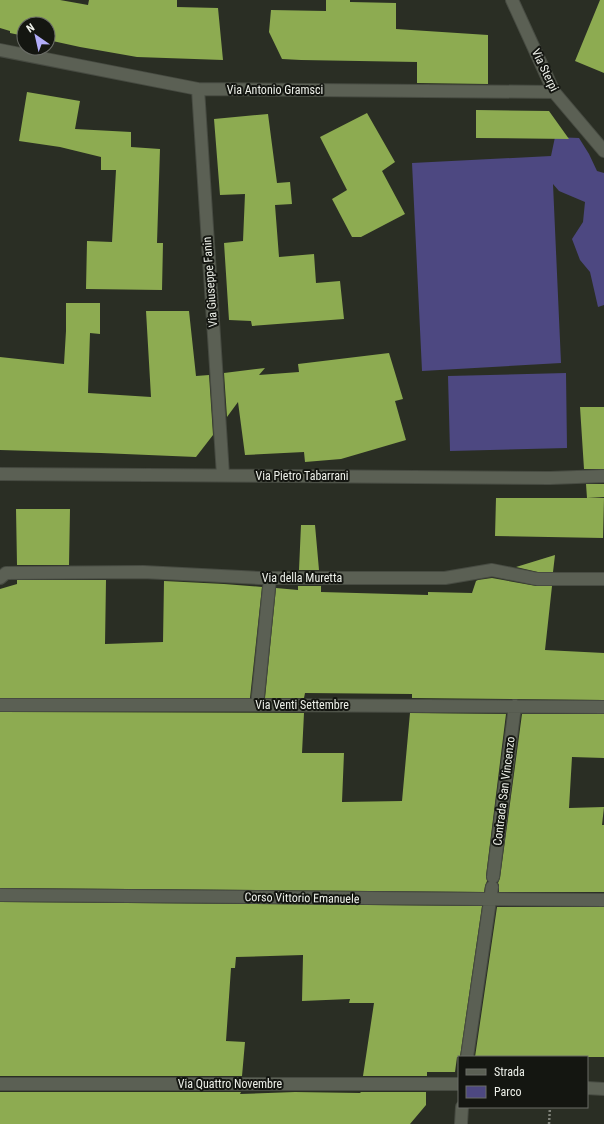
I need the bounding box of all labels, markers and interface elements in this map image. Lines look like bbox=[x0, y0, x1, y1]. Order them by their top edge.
north arrow bbox=[16, 16, 56, 56]
text: N bbox=[24, 21, 37, 35]
street label: Via Sterpi bbox=[529, 46, 561, 94]
street label: Via Antonio Gramsci bbox=[227, 83, 323, 97]
street label: Via Giuseppe Fanin bbox=[200, 236, 220, 328]
street label: Via Pietro Tabarrani bbox=[255, 469, 349, 483]
street label: Via della Muretta bbox=[262, 571, 342, 585]
street label: Via Venti Settembre bbox=[255, 698, 349, 712]
street label: Contrada San Vincenzo bbox=[490, 736, 518, 846]
street label: Corso Vittorio Emanuele bbox=[244, 890, 360, 906]
legend bbox=[458, 1056, 588, 1108]
text: Strada bbox=[494, 1065, 525, 1079]
street label: Via Quattro Novembre bbox=[178, 1077, 283, 1091]
text: Parco bbox=[494, 1085, 521, 1099]

